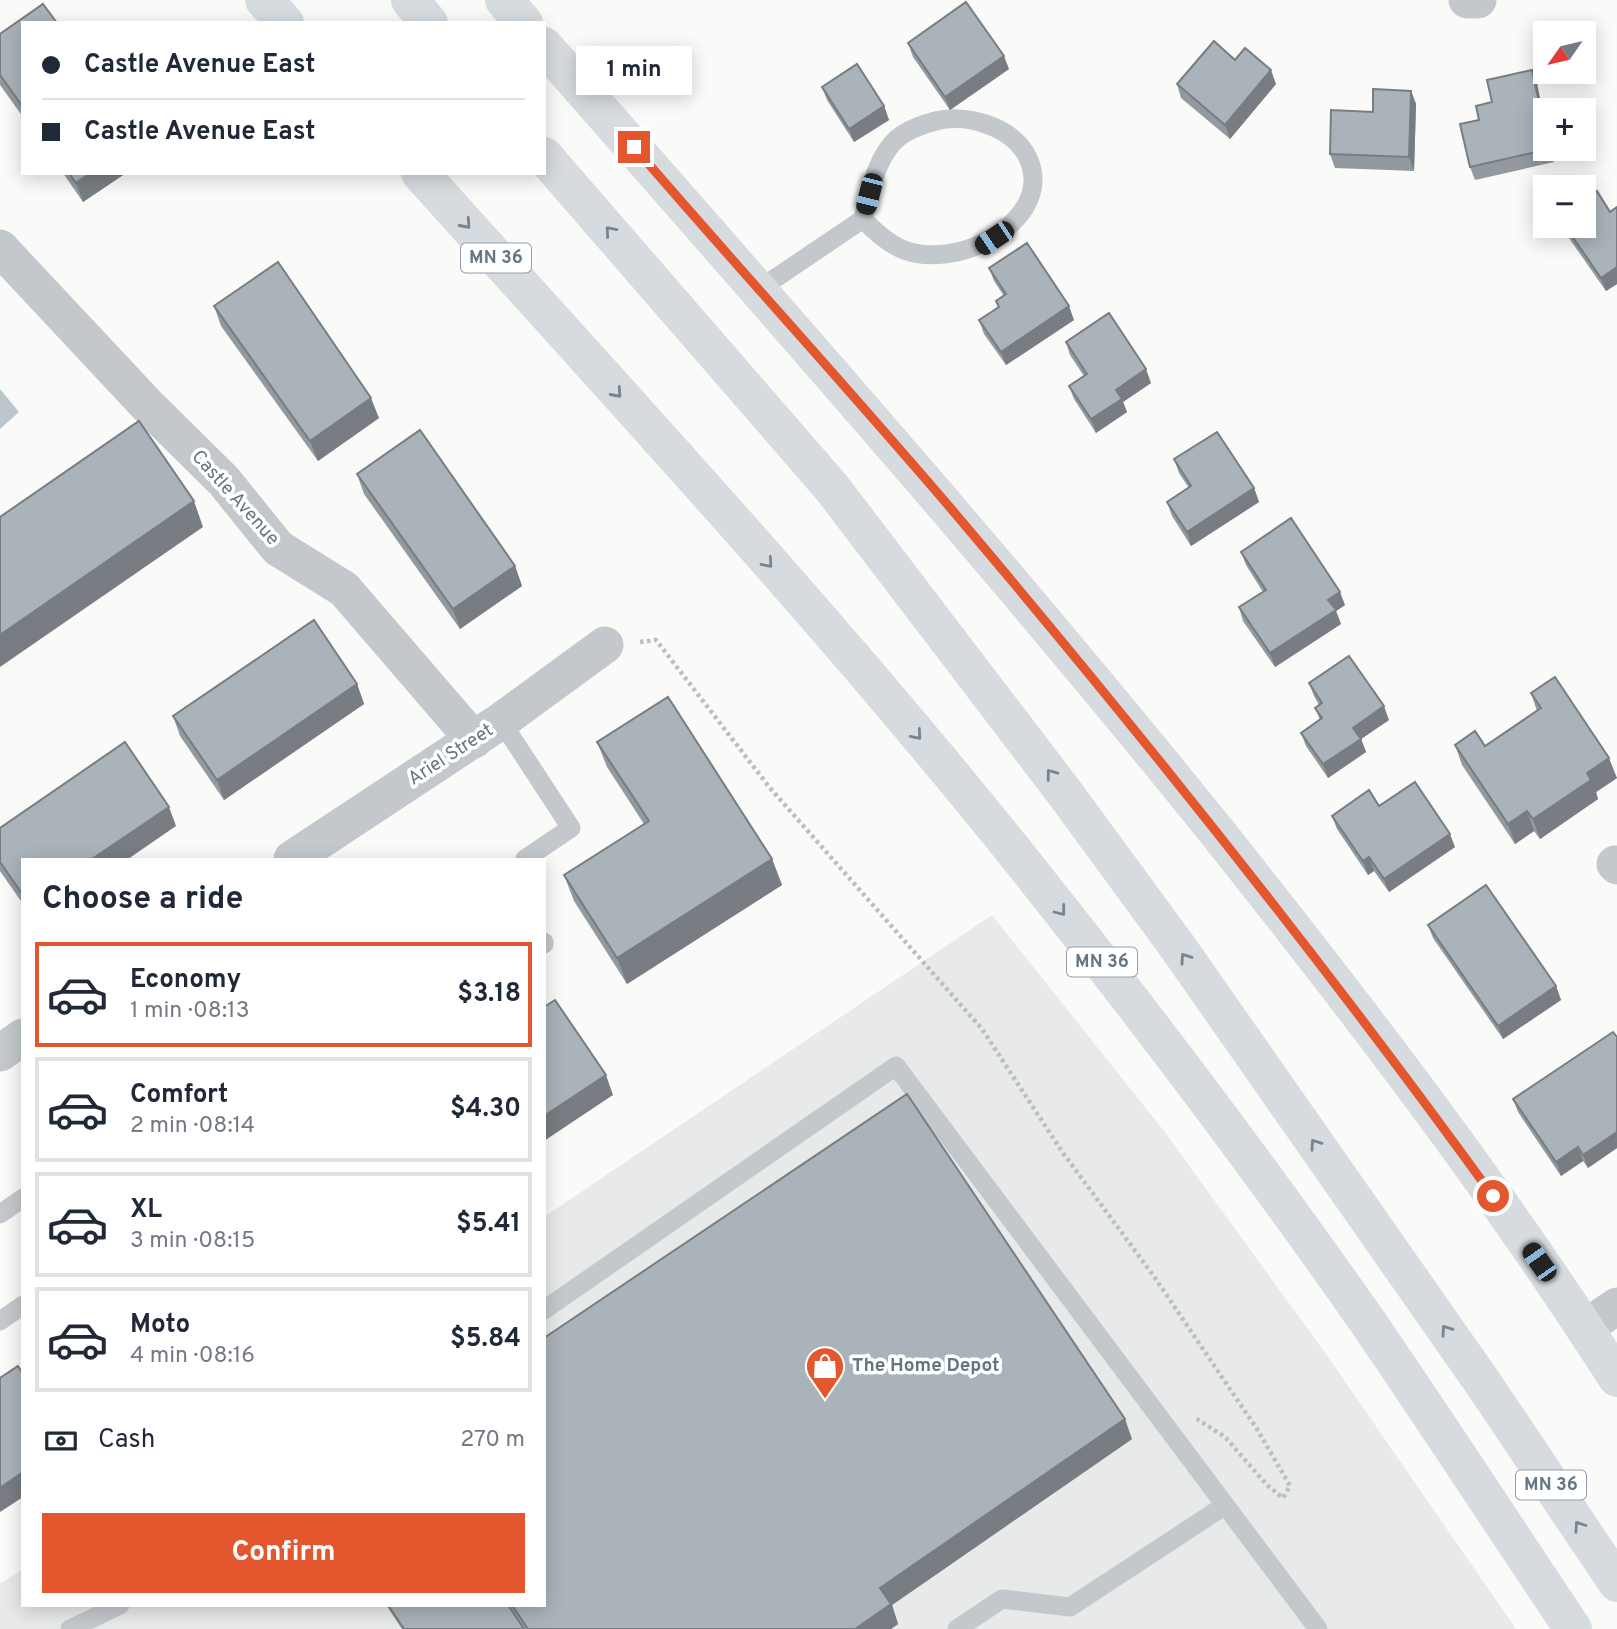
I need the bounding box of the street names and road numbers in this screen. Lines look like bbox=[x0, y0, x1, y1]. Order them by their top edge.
road number: MN 36 bbox=[461, 244, 531, 272]
street label: Castle Avenue bbox=[186, 445, 284, 551]
street label: Ariel Street bbox=[404, 719, 498, 791]
road number: MN 36 bbox=[1067, 947, 1137, 976]
road number: MN 36 bbox=[1516, 1470, 1586, 1500]

